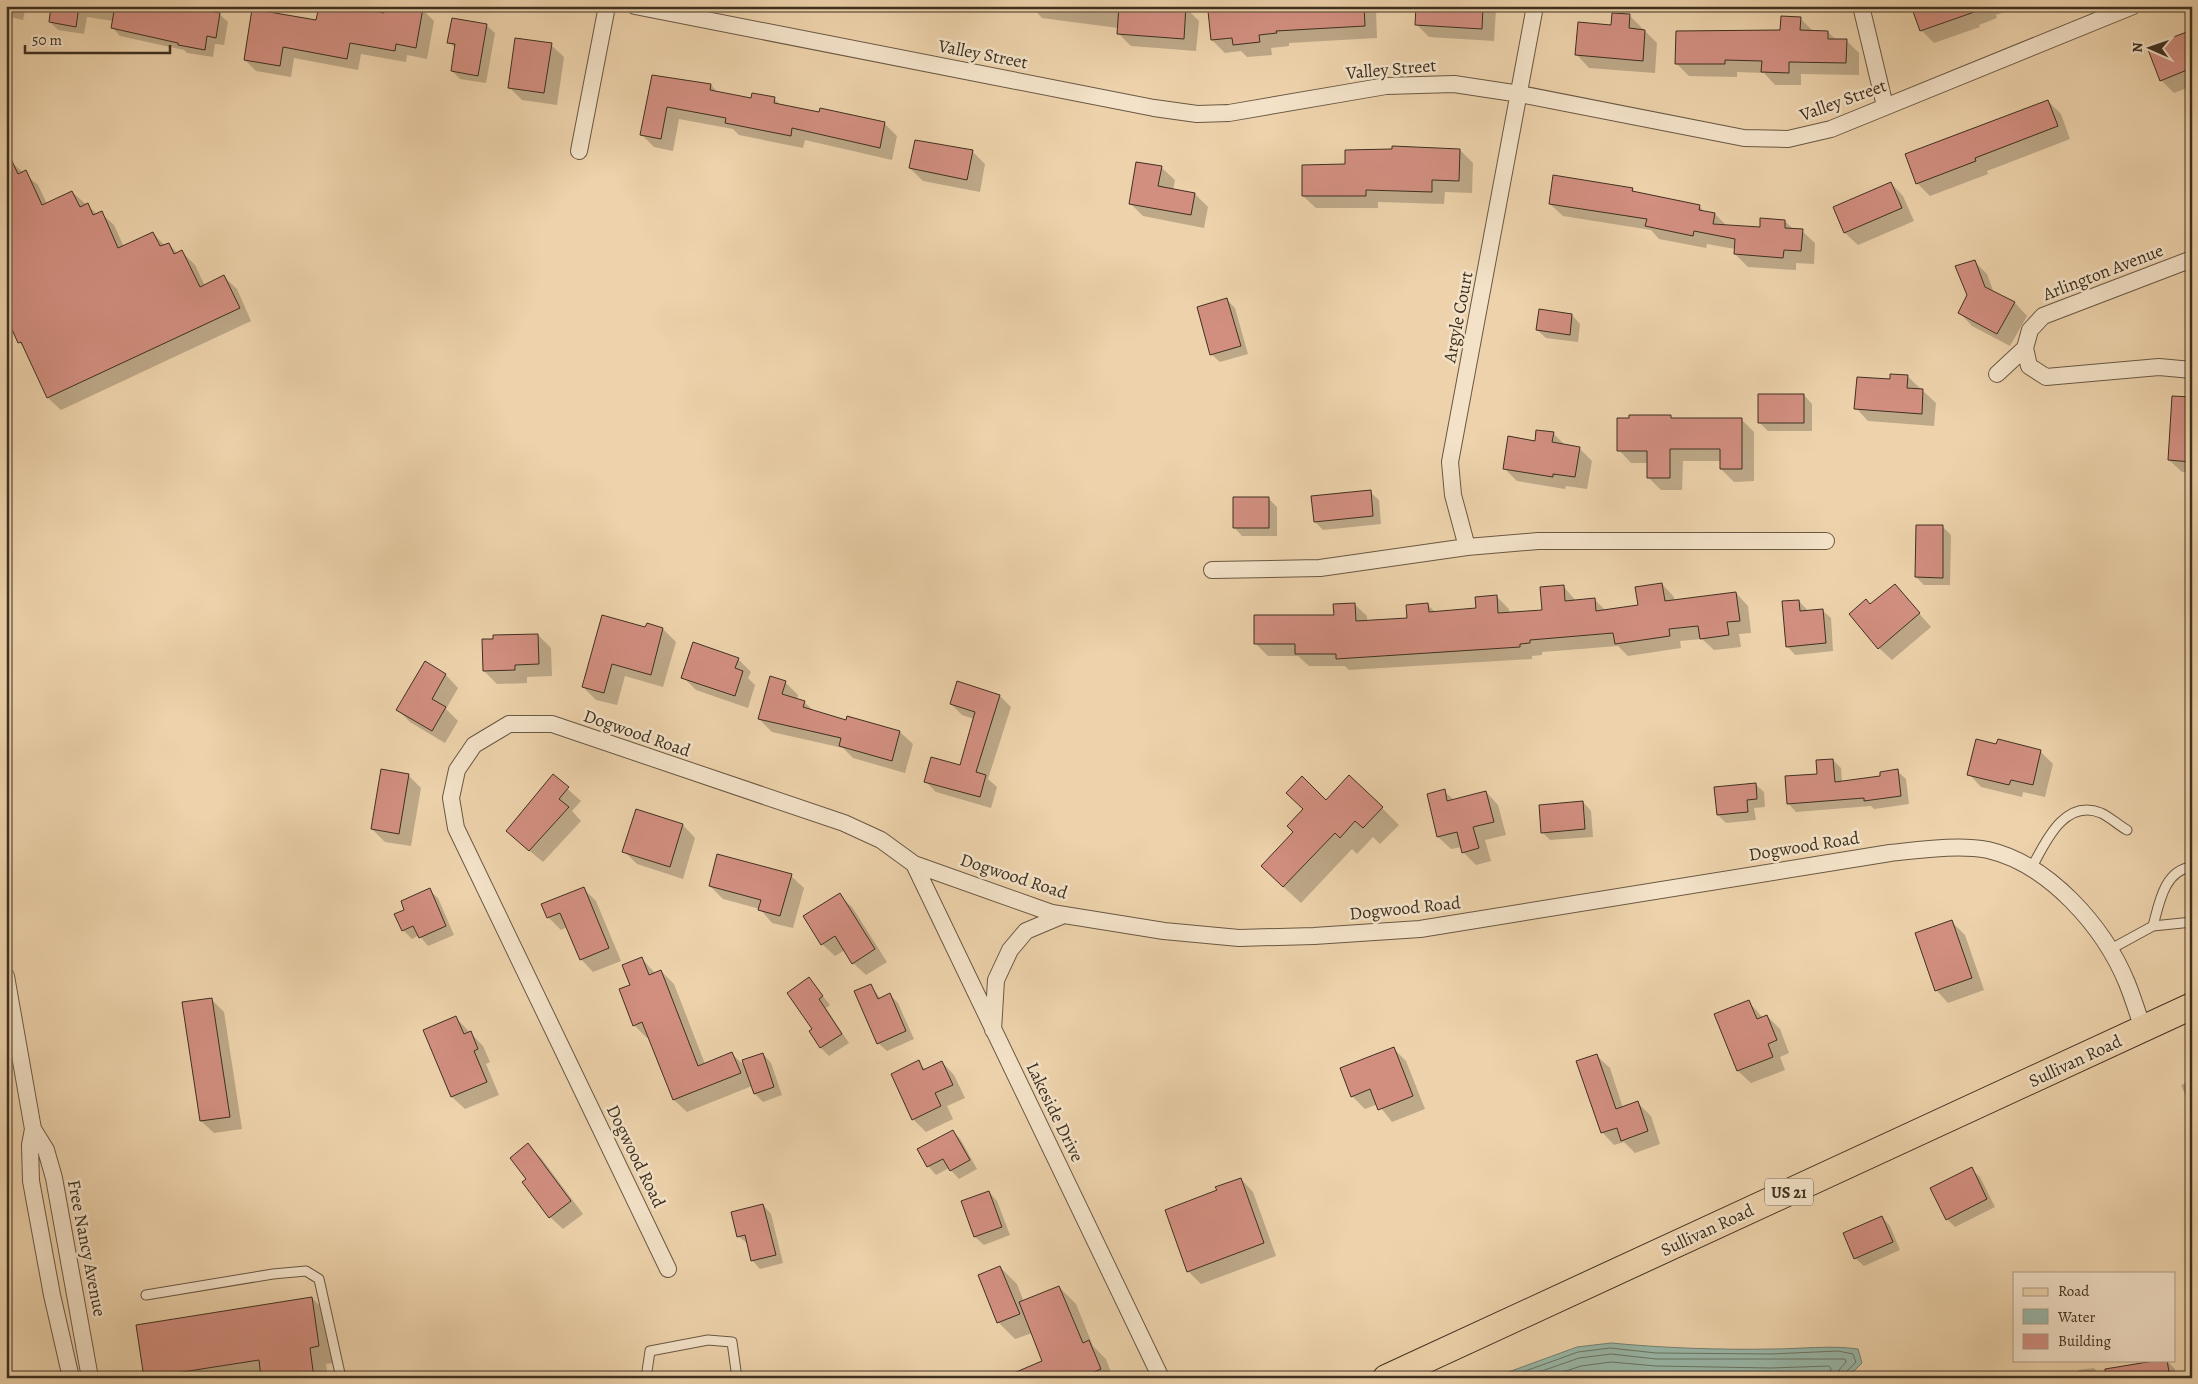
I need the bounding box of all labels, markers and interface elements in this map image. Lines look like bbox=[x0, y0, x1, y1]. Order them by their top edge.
scale bar bbox=[25, 22, 170, 54]
north arrow bbox=[2126, 22, 2176, 72]
text: 50 m bbox=[32, 30, 62, 50]
street label: Valley Street bbox=[935, 33, 1030, 74]
text: N bbox=[2128, 42, 2147, 53]
street label: Valley Street bbox=[1344, 53, 1437, 85]
street label: Valley Street bbox=[1795, 73, 1890, 127]
street label: Arlington Avenue bbox=[2038, 238, 2167, 306]
street label: Argyle Court bbox=[1437, 269, 1479, 366]
street label: Dogwood Road bbox=[580, 703, 694, 763]
street label: Dogwood Road bbox=[1747, 825, 1861, 867]
street label: Dogwood Road bbox=[957, 847, 1071, 905]
street label: Dogwood Road bbox=[1348, 890, 1462, 926]
street label: Sullivan Road bbox=[2025, 1029, 2126, 1093]
street label: Lakeside Drive bbox=[1021, 1058, 1089, 1166]
street label: Dogwood Road bbox=[601, 1101, 671, 1212]
street label: Free Nancy Avenue bbox=[62, 1178, 112, 1318]
road number: US 21 bbox=[1765, 1178, 1813, 1206]
street label: Sullivan Road bbox=[1657, 1198, 1758, 1262]
legend bbox=[2013, 1272, 2176, 1362]
text: Road bbox=[2058, 1281, 2090, 1301]
text: Water bbox=[2057, 1307, 2095, 1327]
text: Building bbox=[2058, 1331, 2111, 1351]

